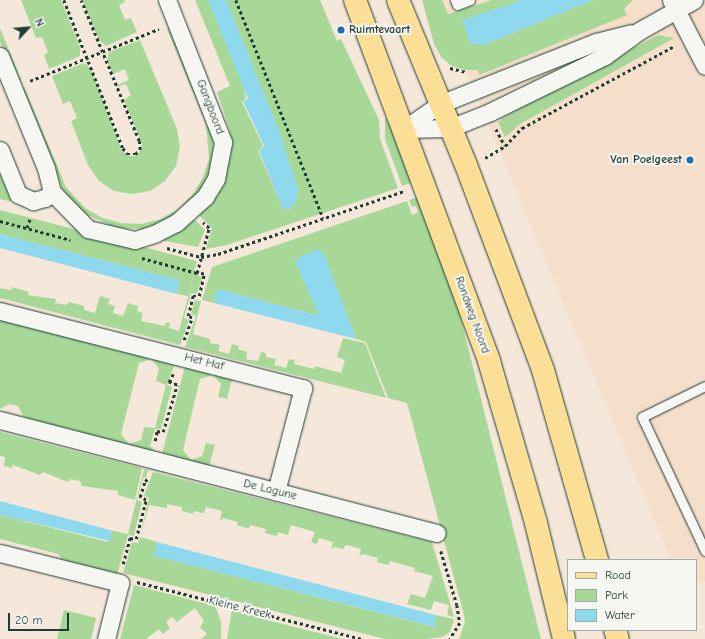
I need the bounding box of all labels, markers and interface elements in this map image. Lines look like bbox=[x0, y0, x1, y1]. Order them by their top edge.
north arrow bbox=[8, 8, 48, 48]
text: N bbox=[32, 16, 47, 29]
place label: Ruimtevaart bbox=[349, 23, 410, 37]
marker: Ruimtevaart bbox=[336, 25, 346, 35]
street label: Gangboord bbox=[193, 78, 227, 136]
place label: Van Poelgeest bbox=[610, 153, 682, 167]
marker: Van Poelgeest bbox=[685, 155, 695, 165]
street label: Rondweg Noord bbox=[451, 274, 493, 356]
street label: Het Haf bbox=[183, 350, 225, 374]
street label: De Lagune bbox=[242, 476, 298, 504]
legend bbox=[567, 559, 697, 631]
text: Road bbox=[605, 568, 631, 582]
text: Park bbox=[605, 588, 628, 602]
street label: Kleine Kreek bbox=[207, 593, 273, 623]
scale bar bbox=[10, 605, 71, 631]
text: Water bbox=[605, 608, 635, 622]
text: 20 m bbox=[15, 613, 43, 627]

